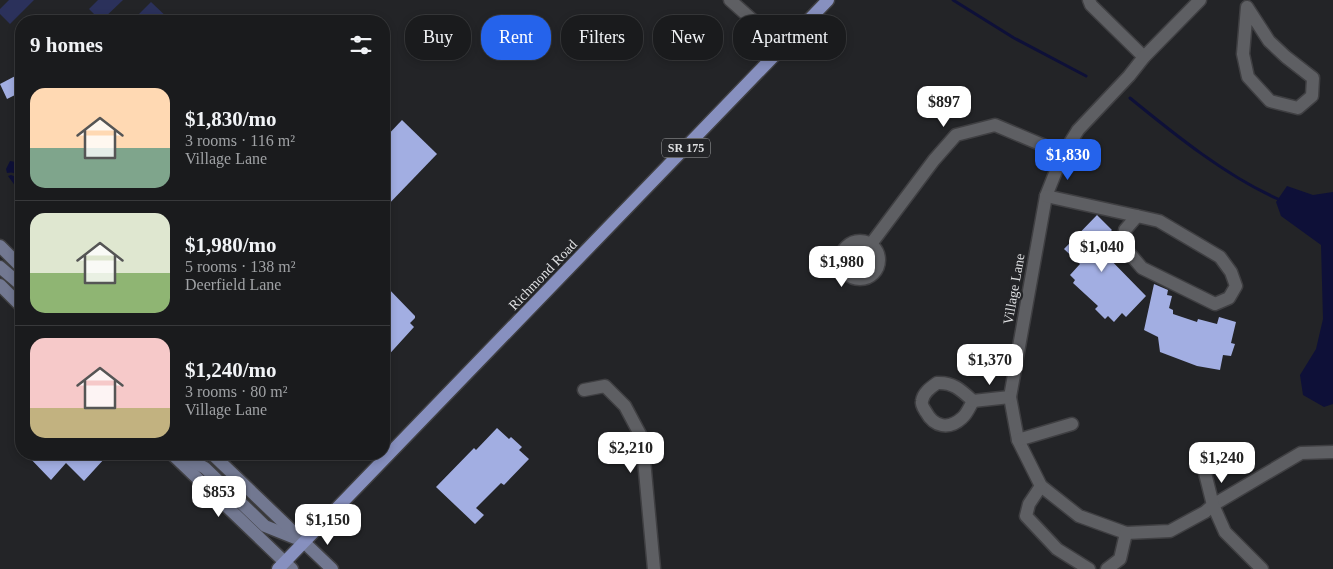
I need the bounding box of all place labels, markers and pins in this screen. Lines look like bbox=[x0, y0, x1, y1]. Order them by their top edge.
pin: $897 bbox=[914, 86, 974, 128]
pin: $1,830 bbox=[1027, 138, 1109, 181]
pin: $1,040 bbox=[1061, 230, 1143, 273]
pin: $1,980 bbox=[801, 246, 883, 288]
pin: $1,370 bbox=[949, 344, 1031, 386]
pin: $2,210 bbox=[590, 432, 672, 474]
pin: $1,240 bbox=[1181, 442, 1263, 484]
pin: $853 bbox=[189, 476, 249, 518]
pin: $1,150 bbox=[287, 504, 369, 546]

